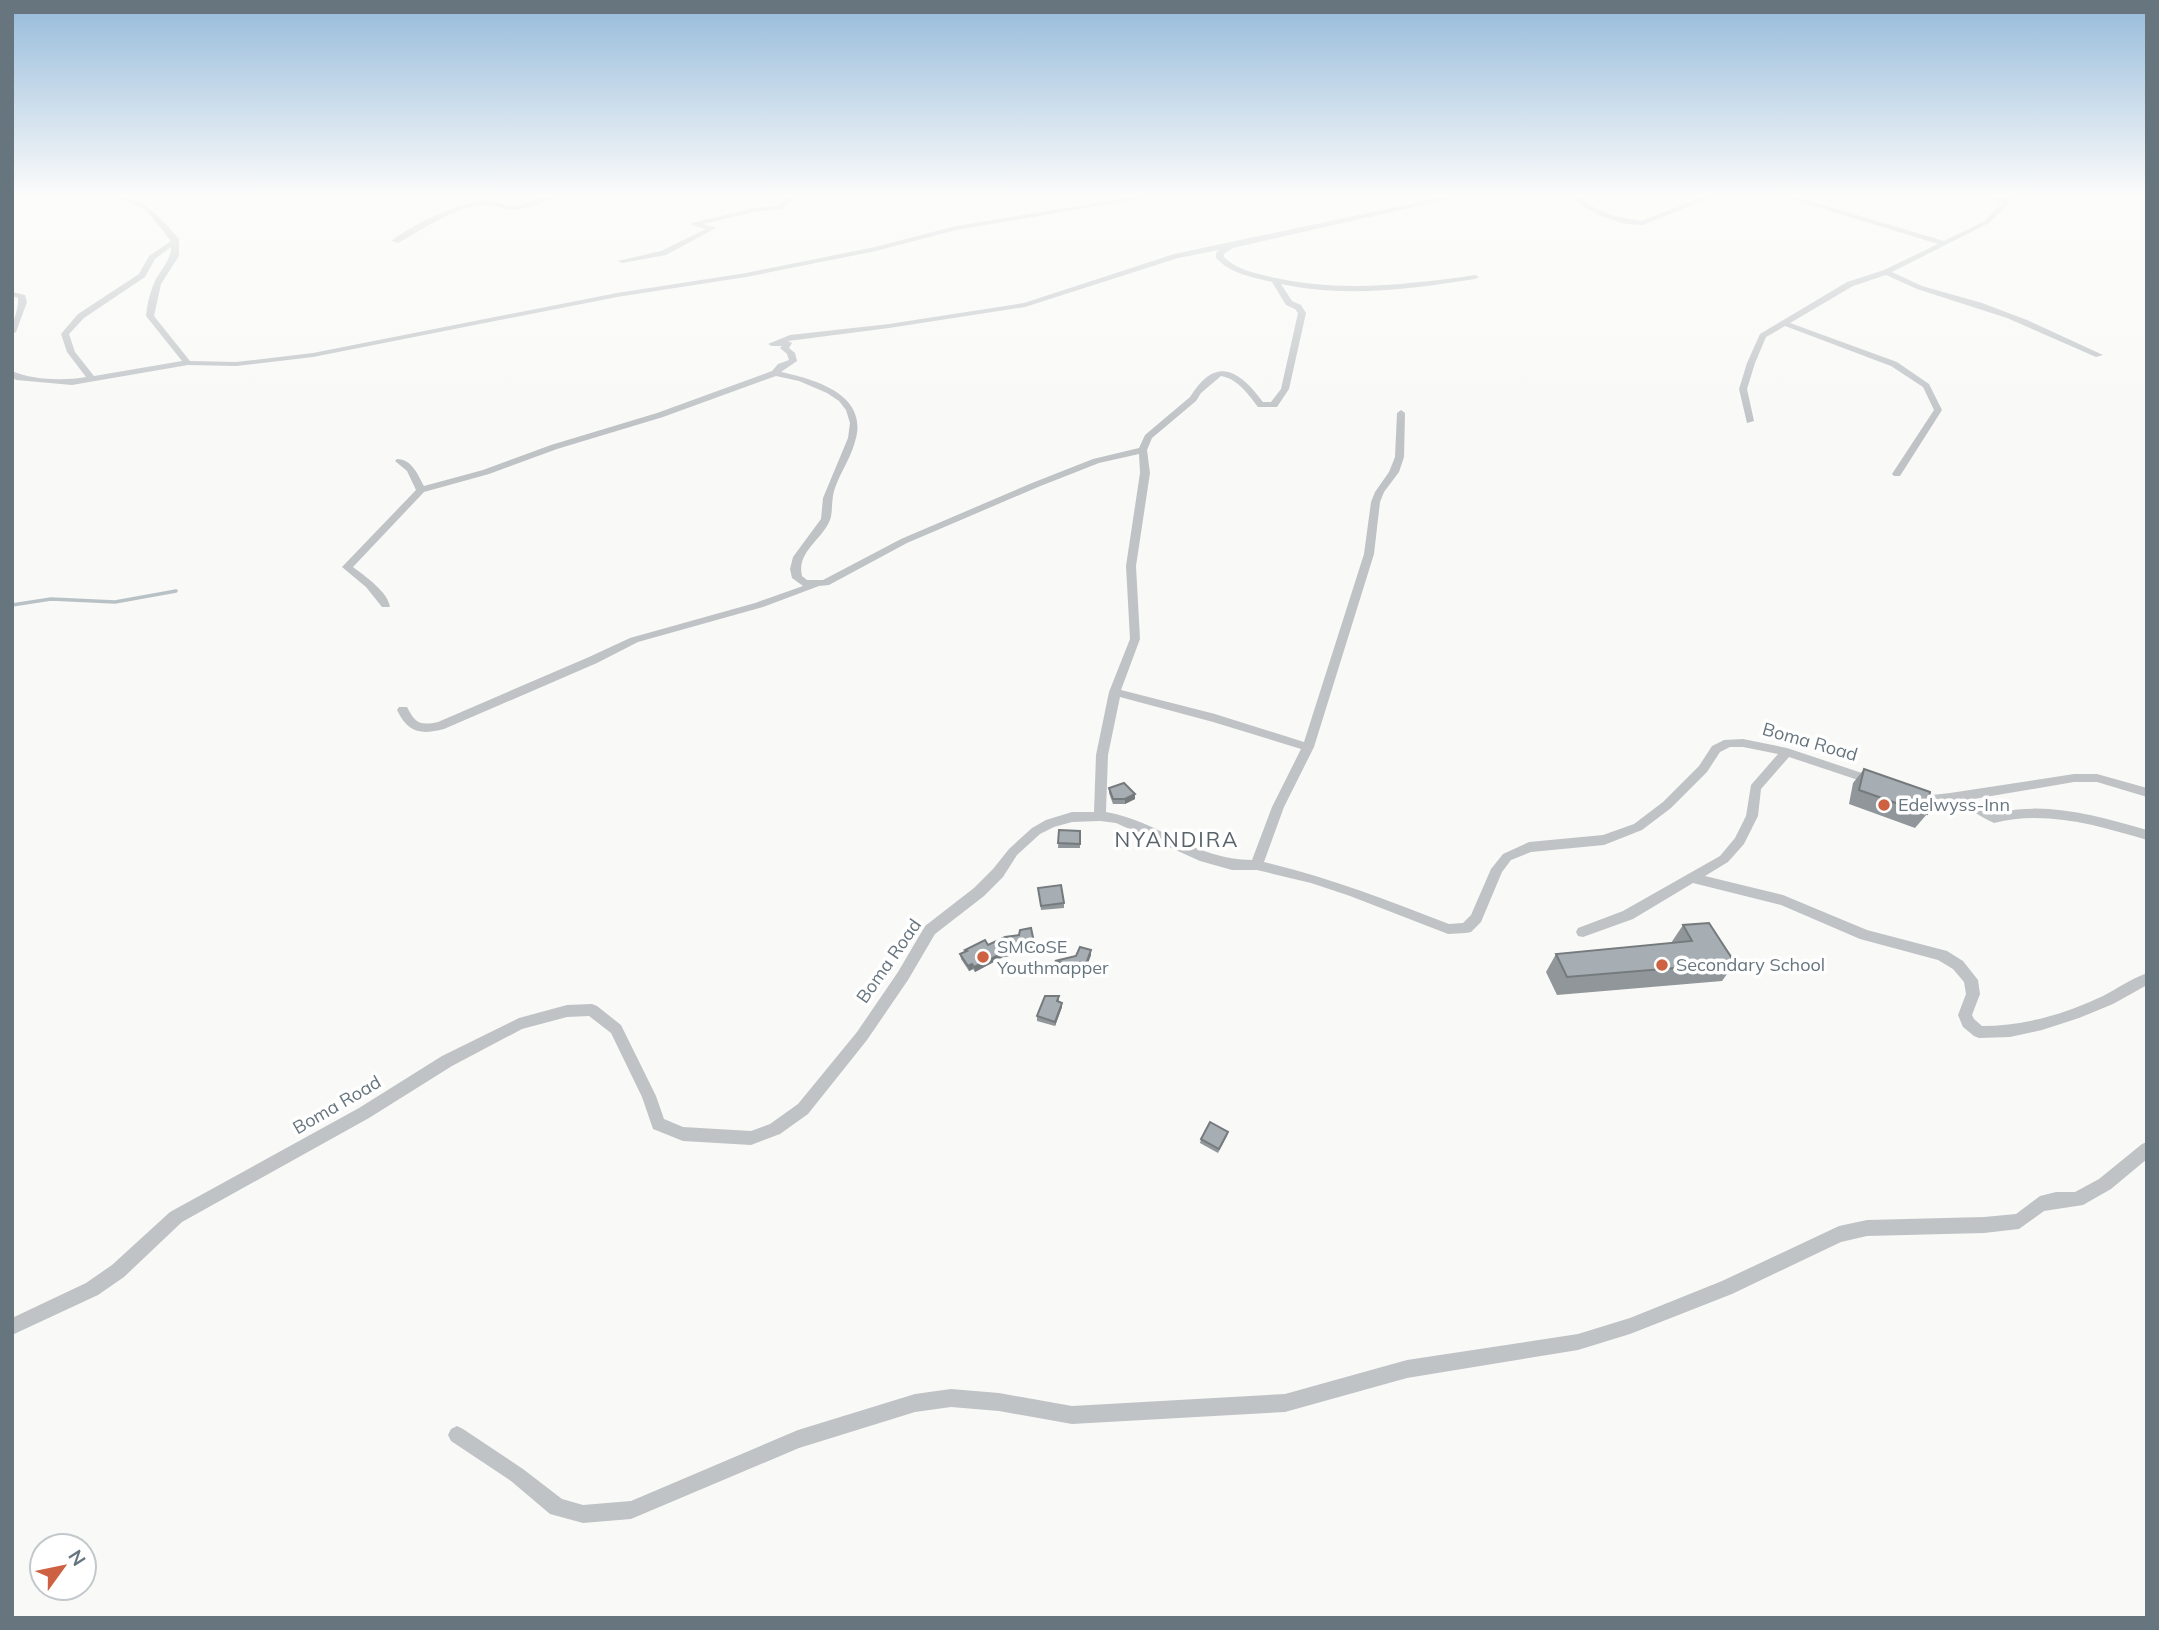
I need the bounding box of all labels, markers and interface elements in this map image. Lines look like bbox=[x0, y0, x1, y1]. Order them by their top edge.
street label: Boma Road bbox=[1760, 717, 1860, 766]
place label: Edelwyss-Inn bbox=[1898, 793, 2010, 816]
marker: Edelwyss-Inn bbox=[1876, 797, 1892, 813]
district label: NYANDIRA bbox=[1114, 826, 1240, 852]
street label: Boma Road bbox=[851, 914, 926, 1007]
place label: SMCoSE Youthmapper bbox=[996, 935, 1109, 979]
marker: SMCoSE Youthmapper bbox=[975, 949, 991, 965]
place label: Secondary School bbox=[1676, 953, 1825, 976]
marker: Secondary School bbox=[1654, 957, 1670, 973]
street label: Boma Road bbox=[289, 1070, 385, 1139]
north arrow bbox=[28, 1532, 98, 1602]
text: N bbox=[63, 1545, 91, 1570]

